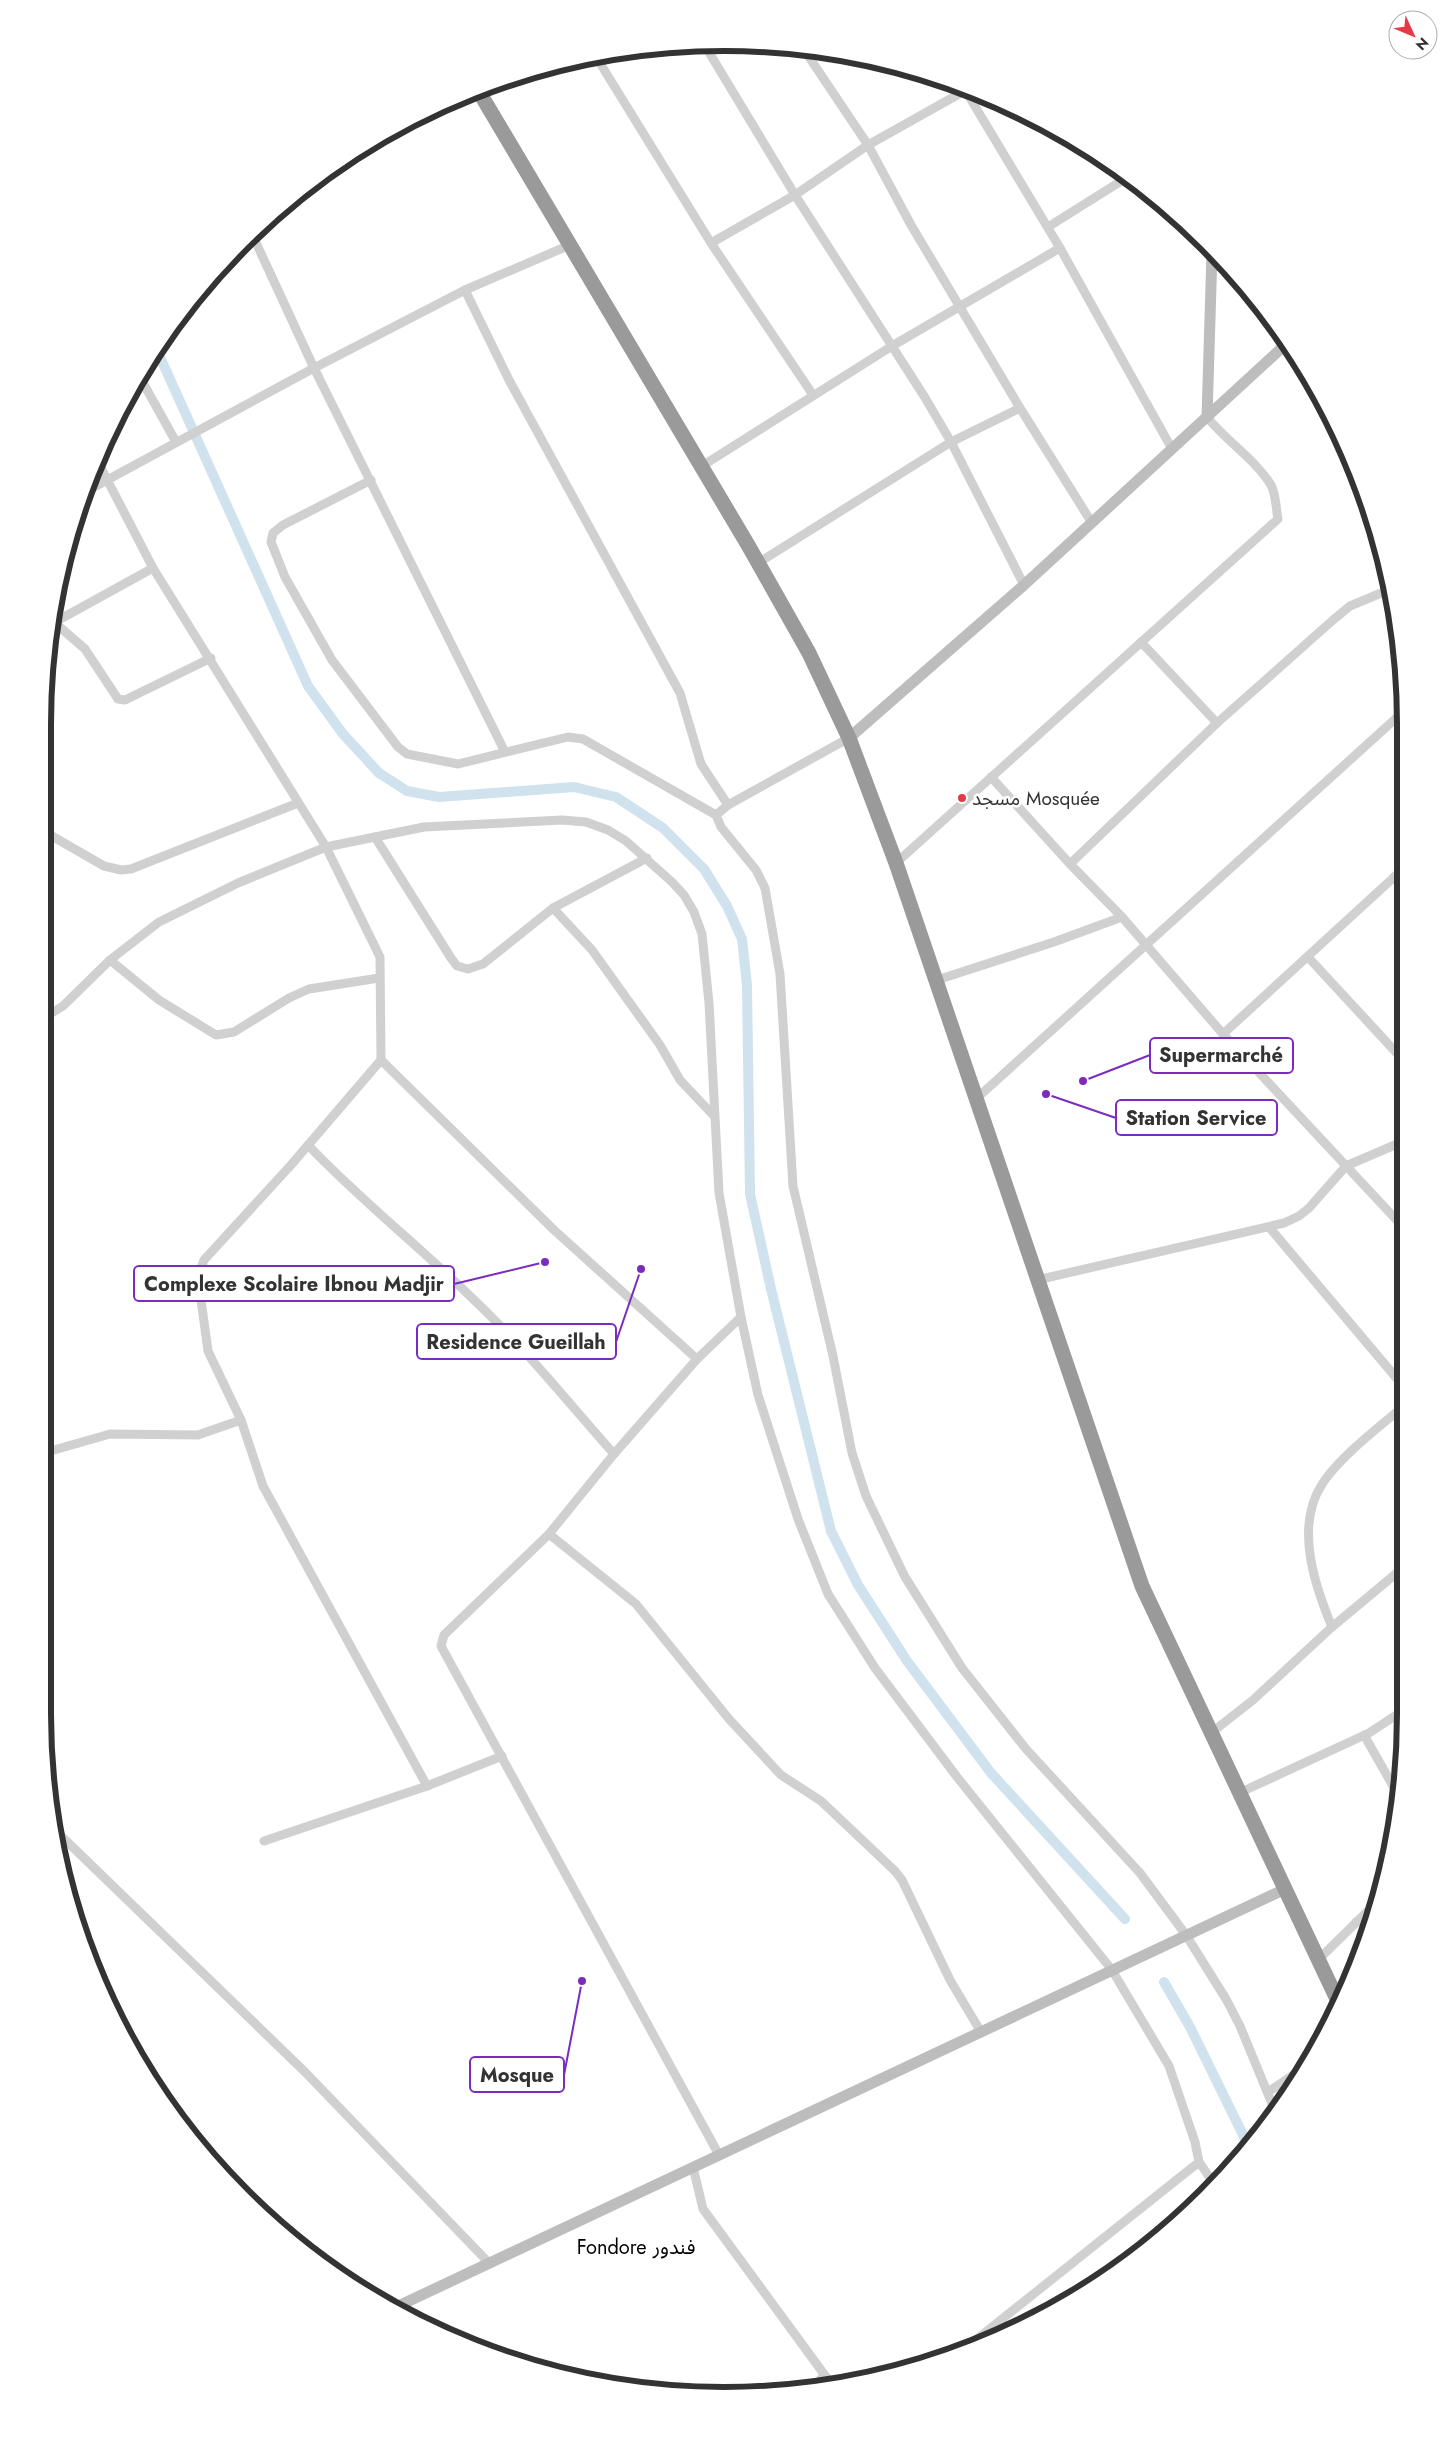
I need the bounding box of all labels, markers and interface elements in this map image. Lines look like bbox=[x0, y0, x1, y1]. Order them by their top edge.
north arrow bbox=[1388, 10, 1438, 60]
text: N bbox=[1411, 33, 1433, 55]
place label: مسجد Mosquée bbox=[972, 785, 1100, 812]
marker: مسجد Mosquée bbox=[956, 792, 968, 804]
callout: Supermarché bbox=[1150, 1038, 1293, 1073]
text: Supermarché bbox=[1159, 1041, 1283, 1070]
callout: Station Service bbox=[1116, 1100, 1277, 1135]
text: Station Service bbox=[1126, 1104, 1267, 1133]
callout: Complexe Scolaire Ibnou Madjir bbox=[134, 1266, 454, 1301]
text: Complexe Scolaire Ibnou Madjir bbox=[144, 1270, 445, 1299]
callout: Residence Gueillah bbox=[417, 1324, 616, 1359]
text: Residence Gueillah bbox=[426, 1328, 606, 1357]
callout: Mosque bbox=[470, 2057, 564, 2092]
text: Mosque bbox=[480, 2061, 554, 2090]
district label: Fondore فندور bbox=[577, 2233, 695, 2262]

